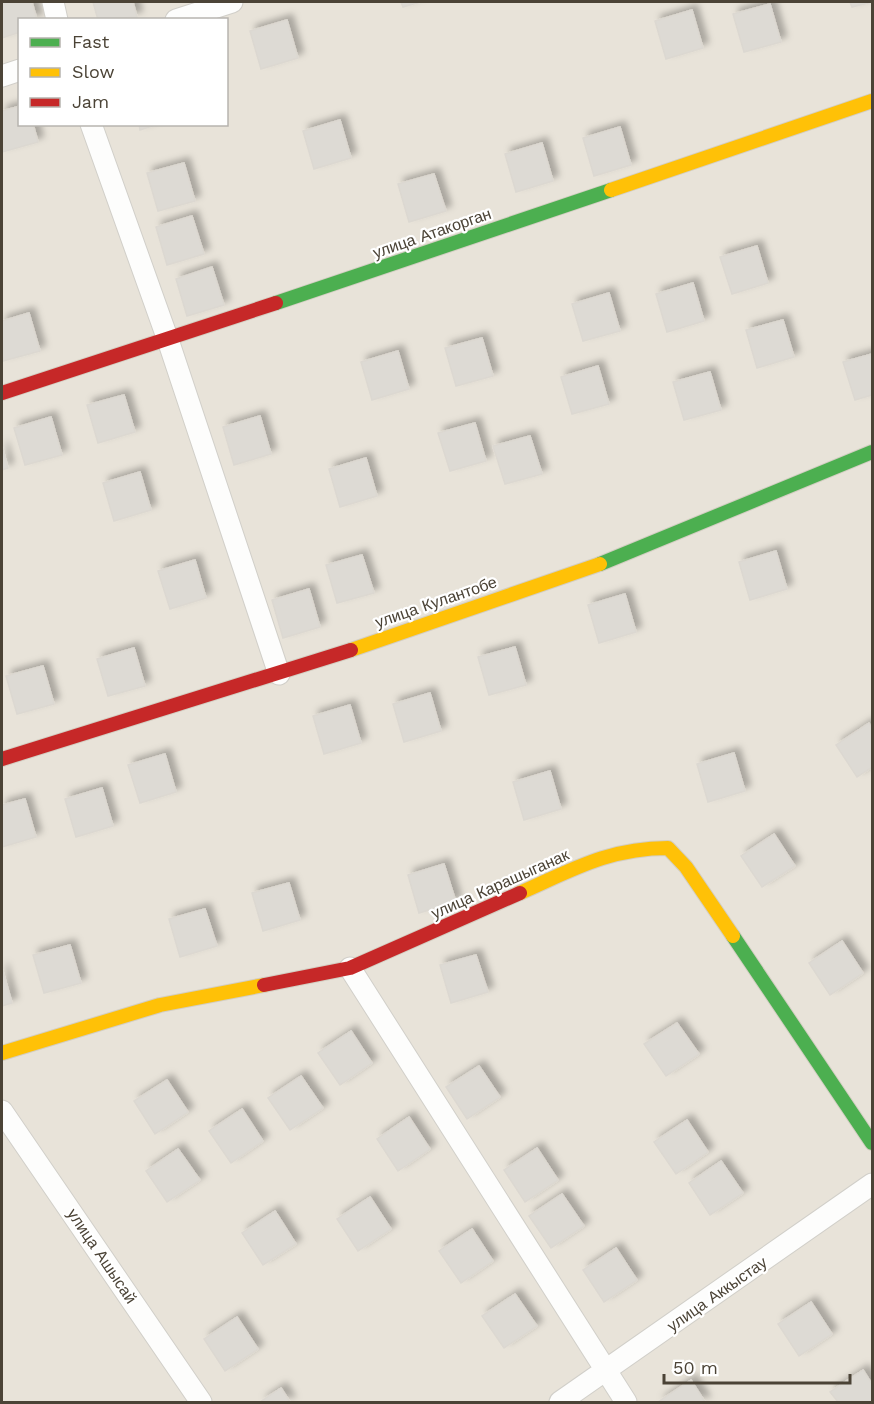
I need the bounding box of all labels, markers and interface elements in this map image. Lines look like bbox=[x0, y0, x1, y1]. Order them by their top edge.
legend bbox=[18, 18, 228, 126]
text: Fast bbox=[72, 31, 110, 52]
text: Slow bbox=[72, 61, 115, 82]
text: Jam bbox=[72, 91, 109, 112]
street label: улица Атакорган bbox=[370, 204, 494, 262]
street label: улица Кулантобе bbox=[373, 572, 499, 632]
street label: улица Карашыганак bbox=[428, 845, 573, 923]
street label: улица Ашысай bbox=[63, 1205, 141, 1307]
street label: улица Аккыстау bbox=[663, 1253, 771, 1335]
scale bar bbox=[664, 1347, 850, 1385]
text: 50 m bbox=[673, 1357, 718, 1378]

